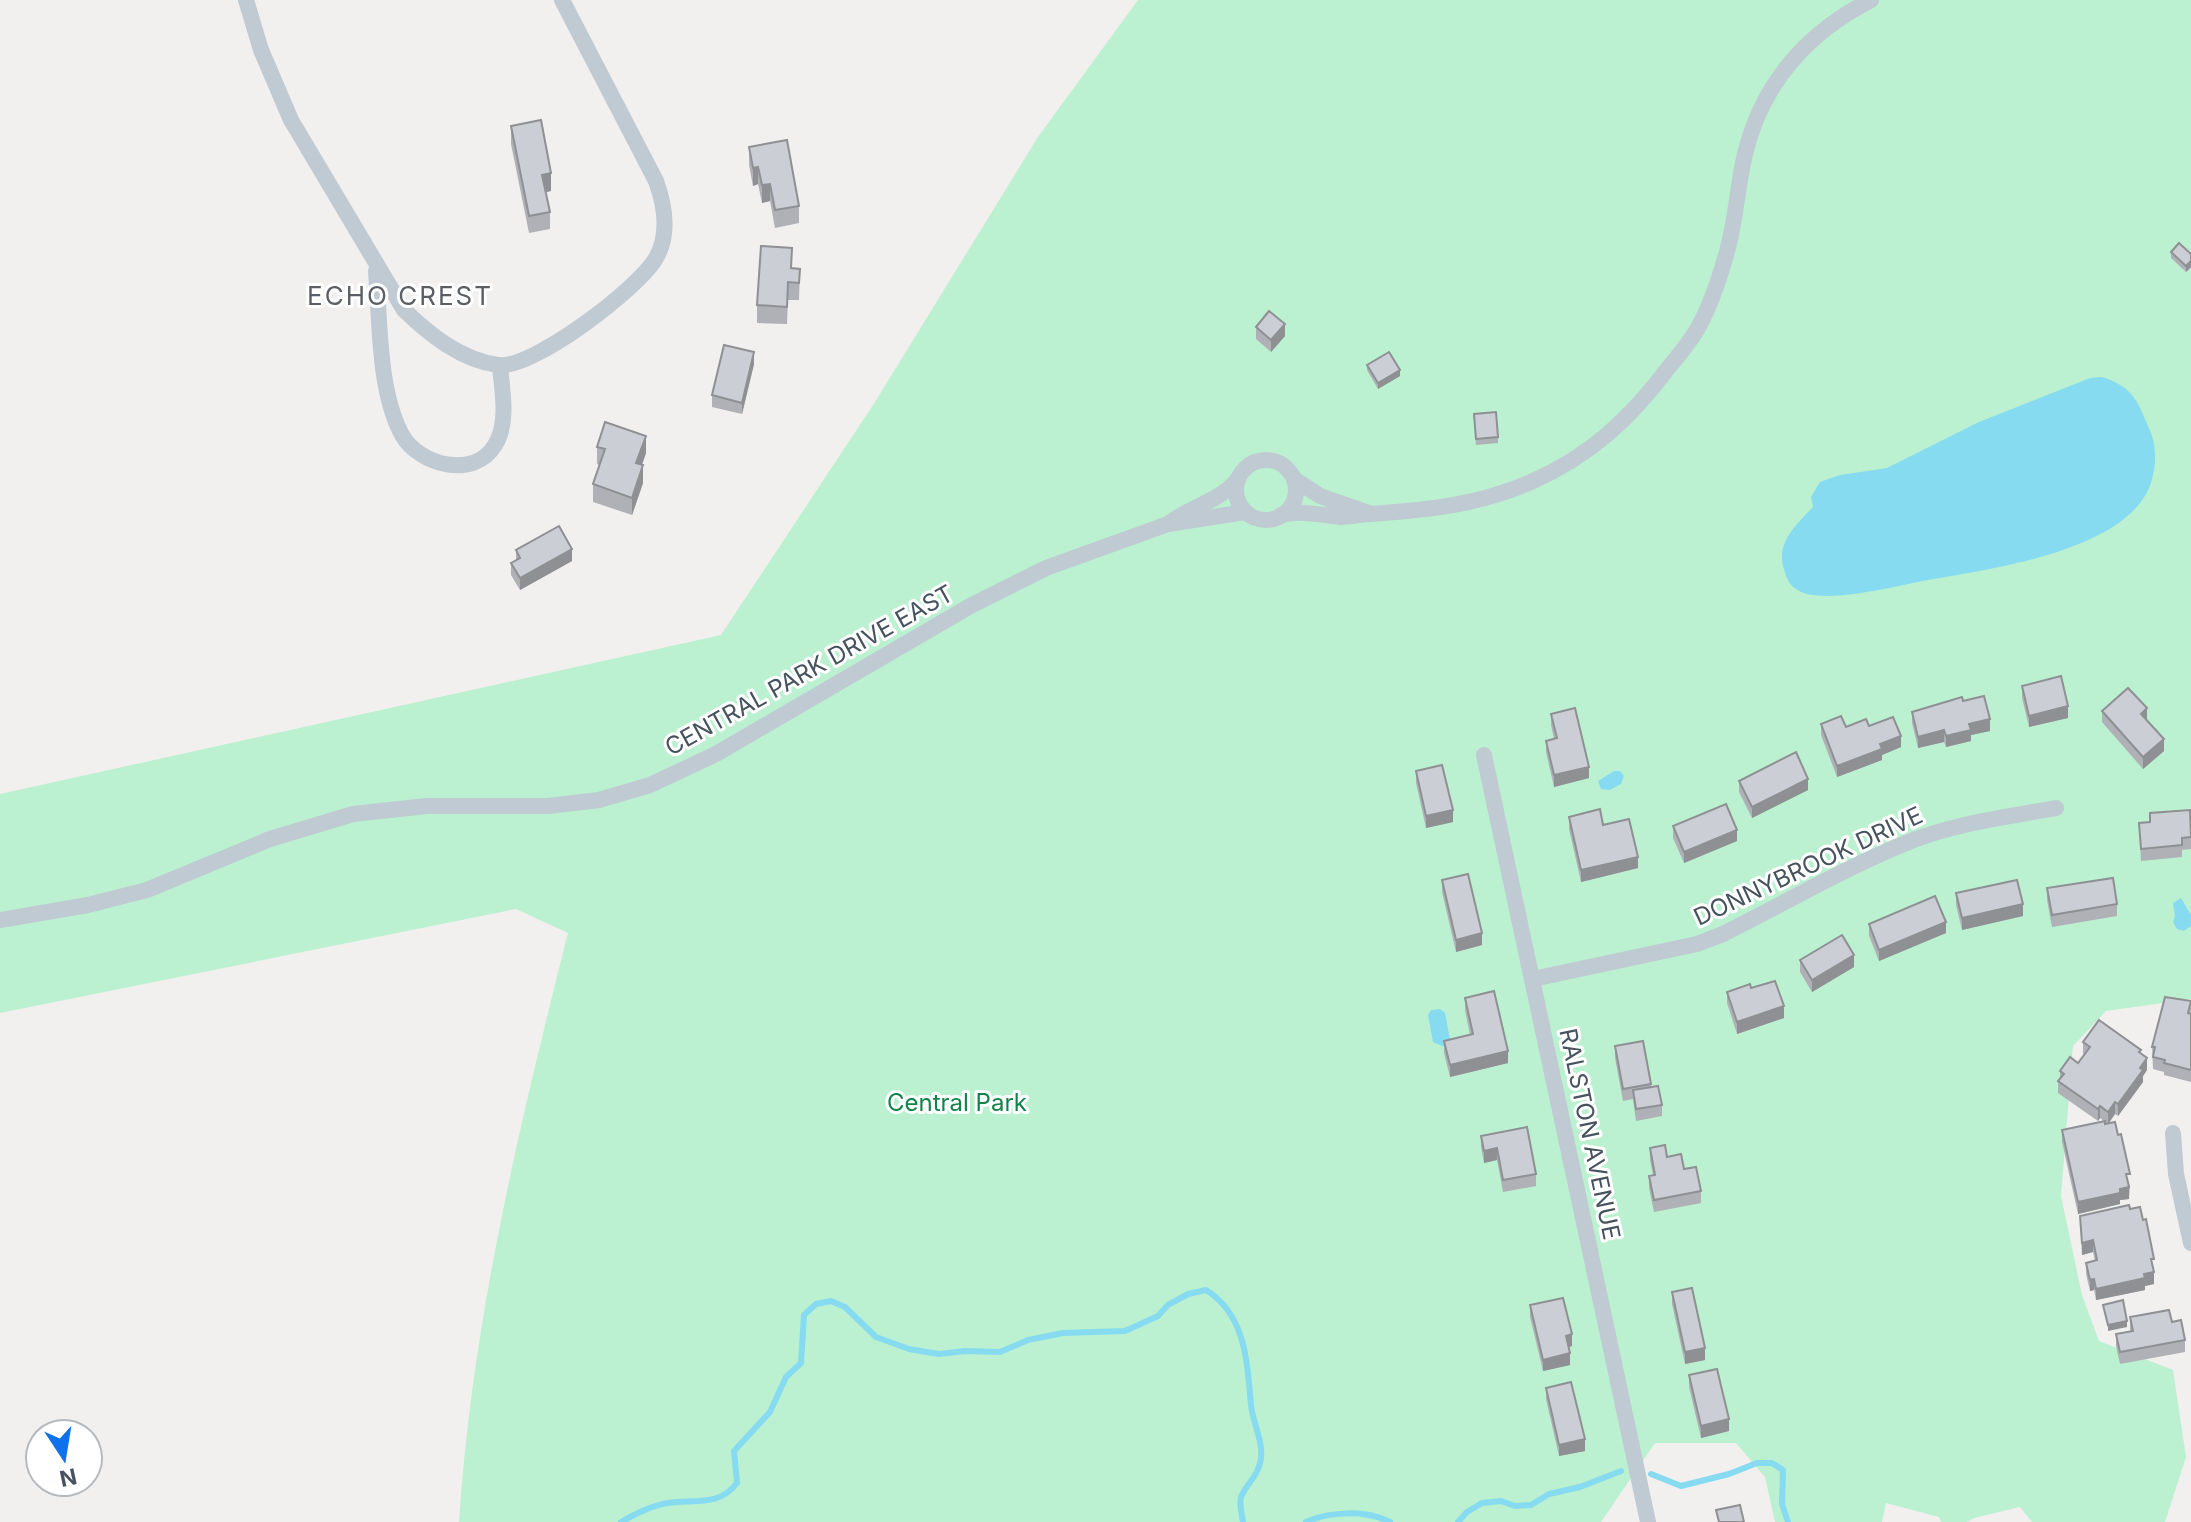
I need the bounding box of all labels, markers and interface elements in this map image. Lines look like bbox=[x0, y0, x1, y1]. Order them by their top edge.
district label: ECHO CREST bbox=[307, 280, 493, 311]
street label: CENTRAL PARK DRIVE EAST bbox=[660, 579, 958, 761]
street label: DONNYBROOK DRIVE bbox=[1689, 800, 1927, 932]
street label: RALSTON AVENUE bbox=[1553, 1026, 1627, 1242]
park label: Central Park bbox=[887, 1088, 1027, 1117]
north arrow bbox=[24, 1418, 104, 1498]
text: N bbox=[57, 1463, 79, 1492]

